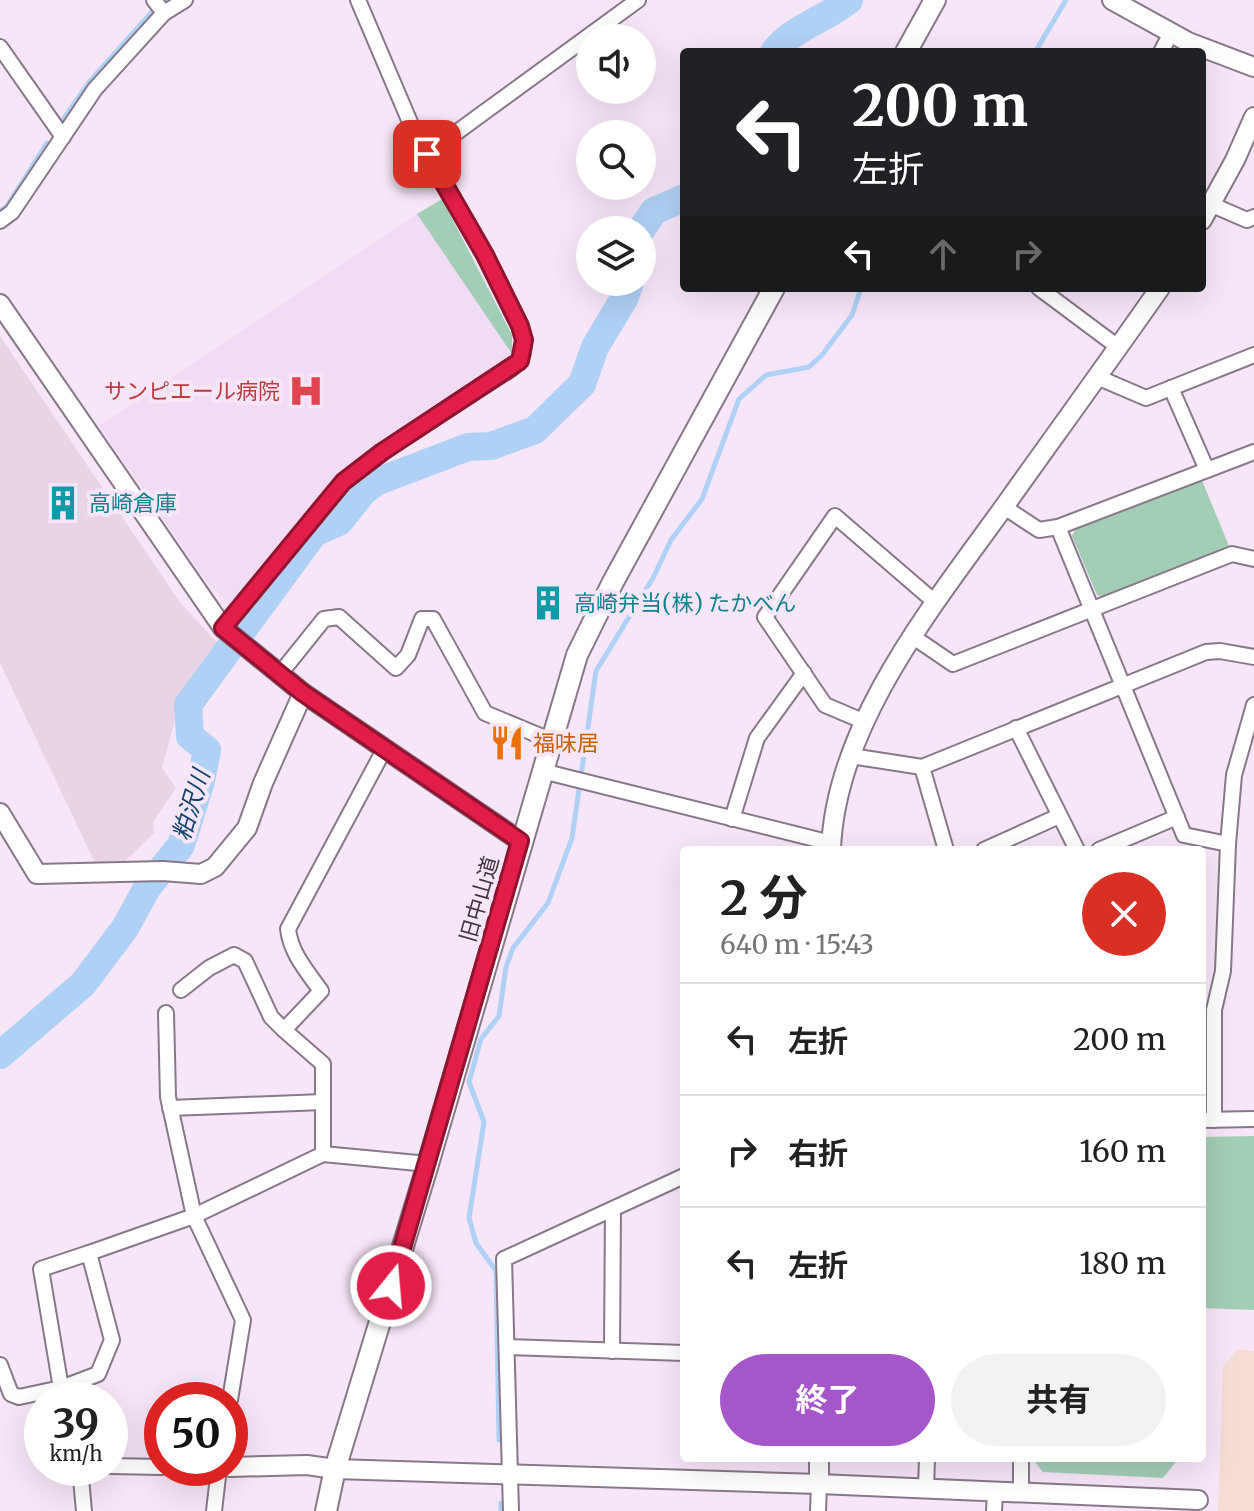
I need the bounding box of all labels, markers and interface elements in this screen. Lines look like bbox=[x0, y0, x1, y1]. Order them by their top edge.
map controls bbox=[576, 24, 656, 296]
button: sound bbox=[576, 24, 656, 104]
text: 200 m bbox=[852, 71, 1028, 141]
icon: left bbox=[720, 80, 824, 184]
pin bbox=[393, 120, 461, 188]
button: search bbox=[576, 120, 656, 200]
icon: arrive bbox=[405, 132, 449, 176]
text: 左折 bbox=[852, 147, 924, 192]
button: layers bbox=[576, 216, 656, 296]
icon: left bbox=[837, 232, 881, 276]
icon: ahead bbox=[921, 232, 965, 276]
icon: right bbox=[1005, 232, 1049, 276]
hospital icon: サンピエール病院 bbox=[287, 372, 325, 410]
place label: サンピエール病院 bbox=[104, 377, 280, 405]
building icon: 高崎倉庫 bbox=[44, 484, 82, 522]
place label: 高崎倉庫 bbox=[89, 489, 177, 517]
building icon: 高崎弁当(株) たかべん bbox=[529, 584, 567, 622]
place label: 高崎弁当(株) たかべん bbox=[574, 589, 796, 617]
restaurant icon: 福味居 bbox=[488, 724, 526, 762]
place label: 福味居 bbox=[533, 729, 599, 757]
water label: 粕沢川 bbox=[166, 763, 217, 844]
street label: 旧中山道 bbox=[453, 853, 505, 945]
text: 2 分 bbox=[720, 868, 808, 928]
button: close bbox=[1082, 872, 1166, 956]
text: 640 m · 15:43 bbox=[720, 928, 874, 961]
icon: left bbox=[720, 1017, 764, 1061]
text: 200 m bbox=[1073, 1020, 1166, 1058]
text: 左折 bbox=[788, 1022, 848, 1060]
icon: right bbox=[720, 1129, 764, 1173]
text: 160 m bbox=[1079, 1132, 1166, 1170]
text: 右折 bbox=[788, 1134, 848, 1172]
icon: left bbox=[720, 1241, 764, 1285]
position arrow bbox=[349, 1244, 433, 1328]
text: 180 m bbox=[1079, 1244, 1166, 1282]
text: 左折 bbox=[788, 1246, 848, 1284]
button: 終了 bbox=[720, 1354, 935, 1446]
button: 共有 bbox=[951, 1354, 1166, 1446]
speed limit sign: 50 bbox=[144, 1382, 248, 1486]
text: 39 bbox=[53, 1399, 99, 1449]
text: km/h bbox=[50, 1441, 102, 1466]

